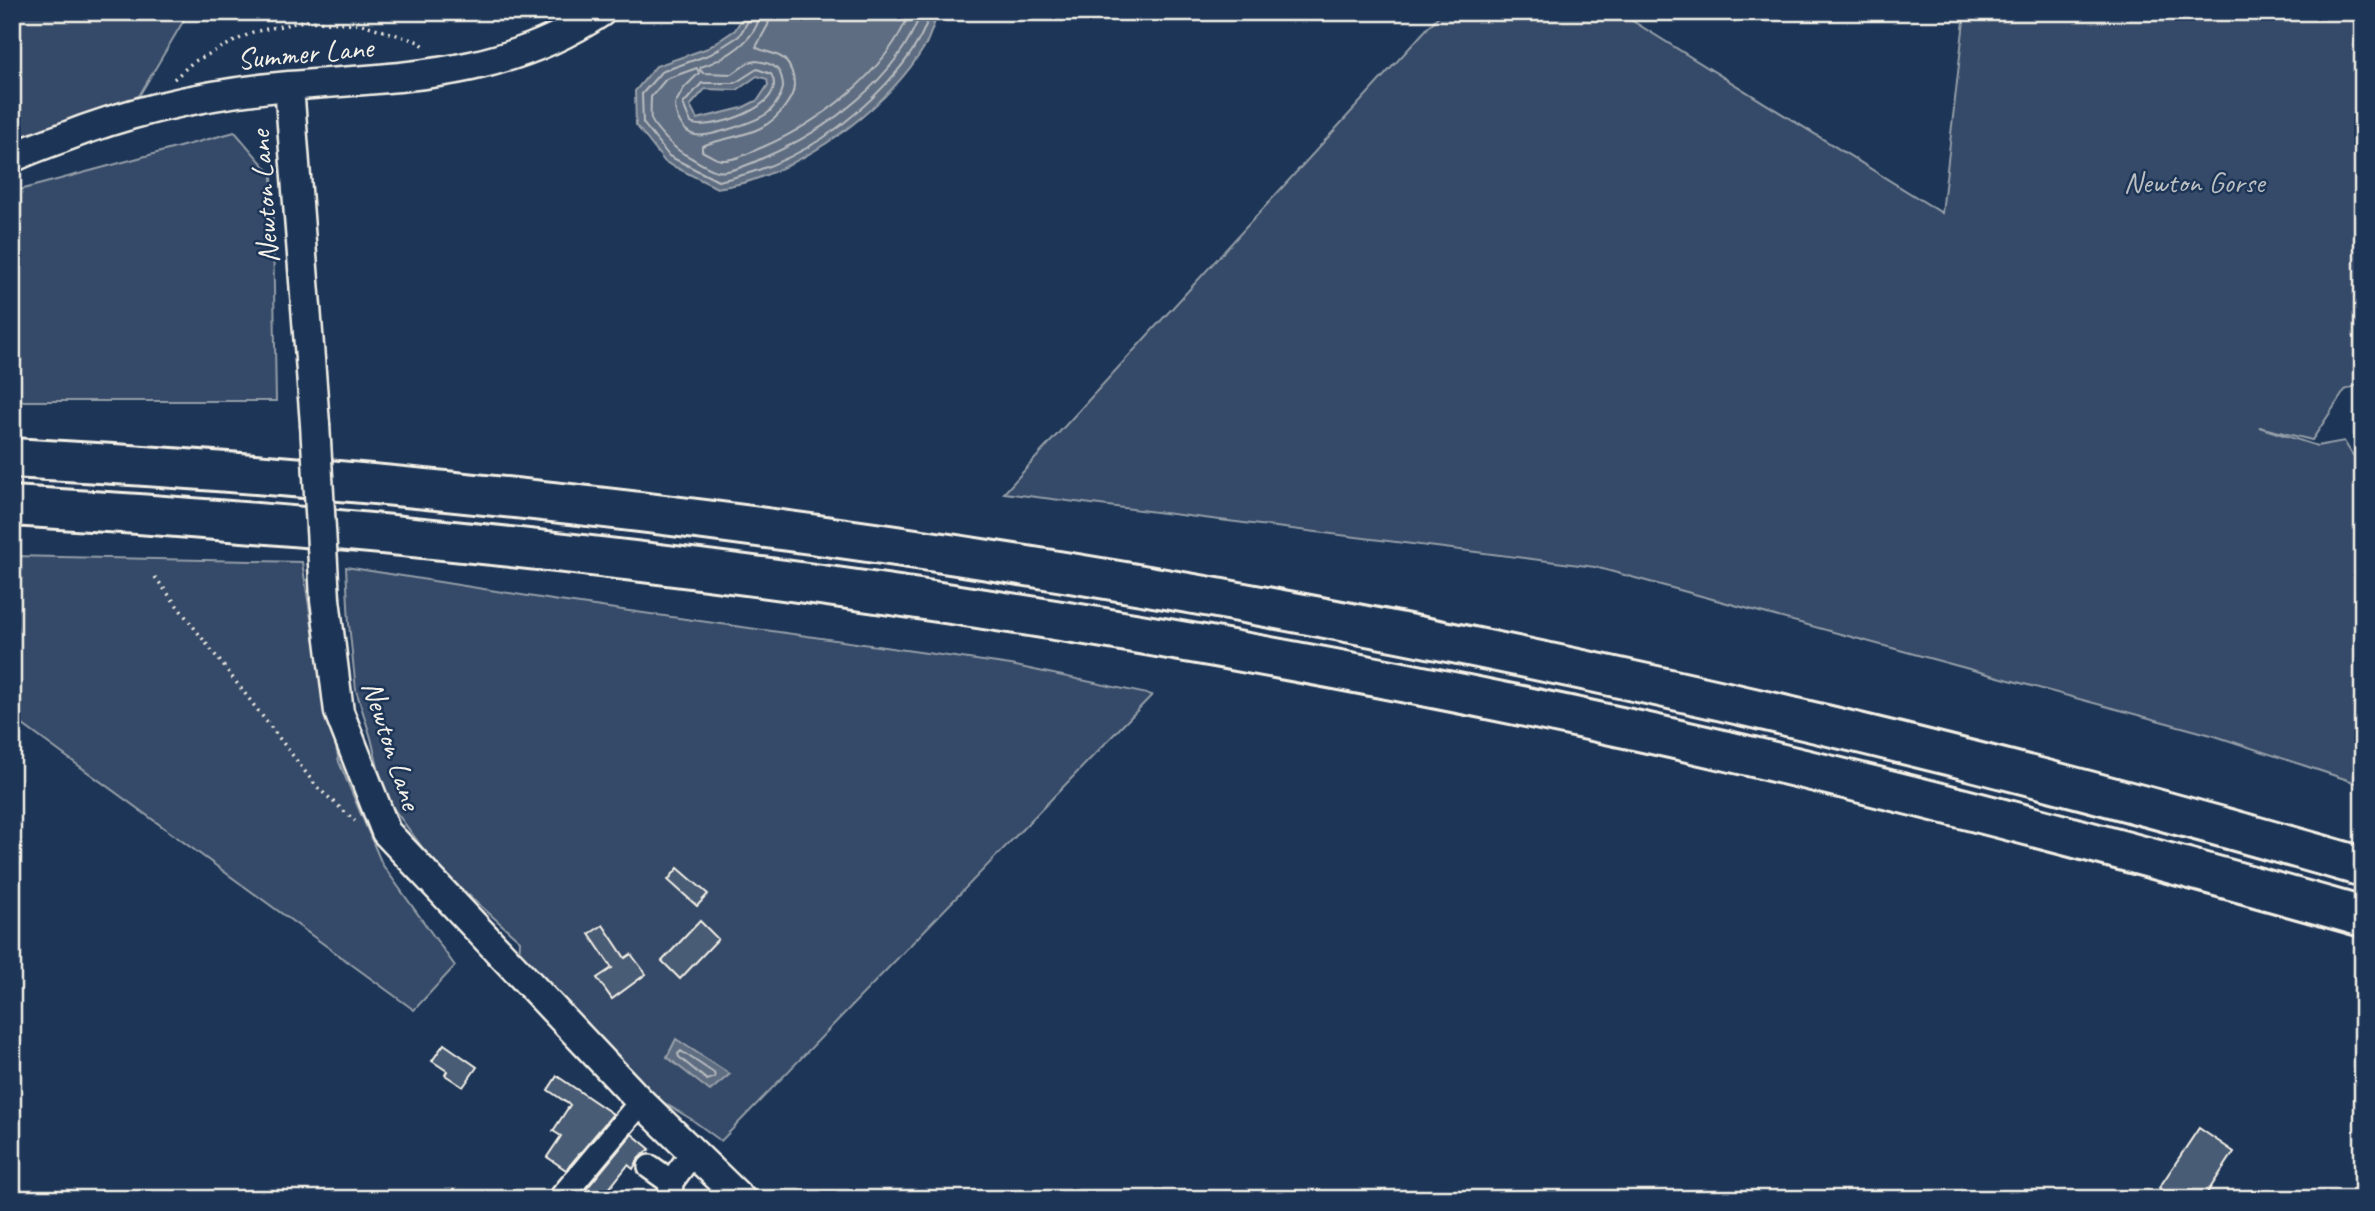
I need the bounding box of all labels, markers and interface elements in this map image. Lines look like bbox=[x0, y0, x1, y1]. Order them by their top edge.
street label: Summer Lane bbox=[235, 28, 377, 78]
street label: Newton Lane bbox=[240, 127, 288, 265]
park label: Newton Gorse bbox=[2124, 163, 2267, 201]
street label: Newton Lane bbox=[353, 676, 431, 816]

